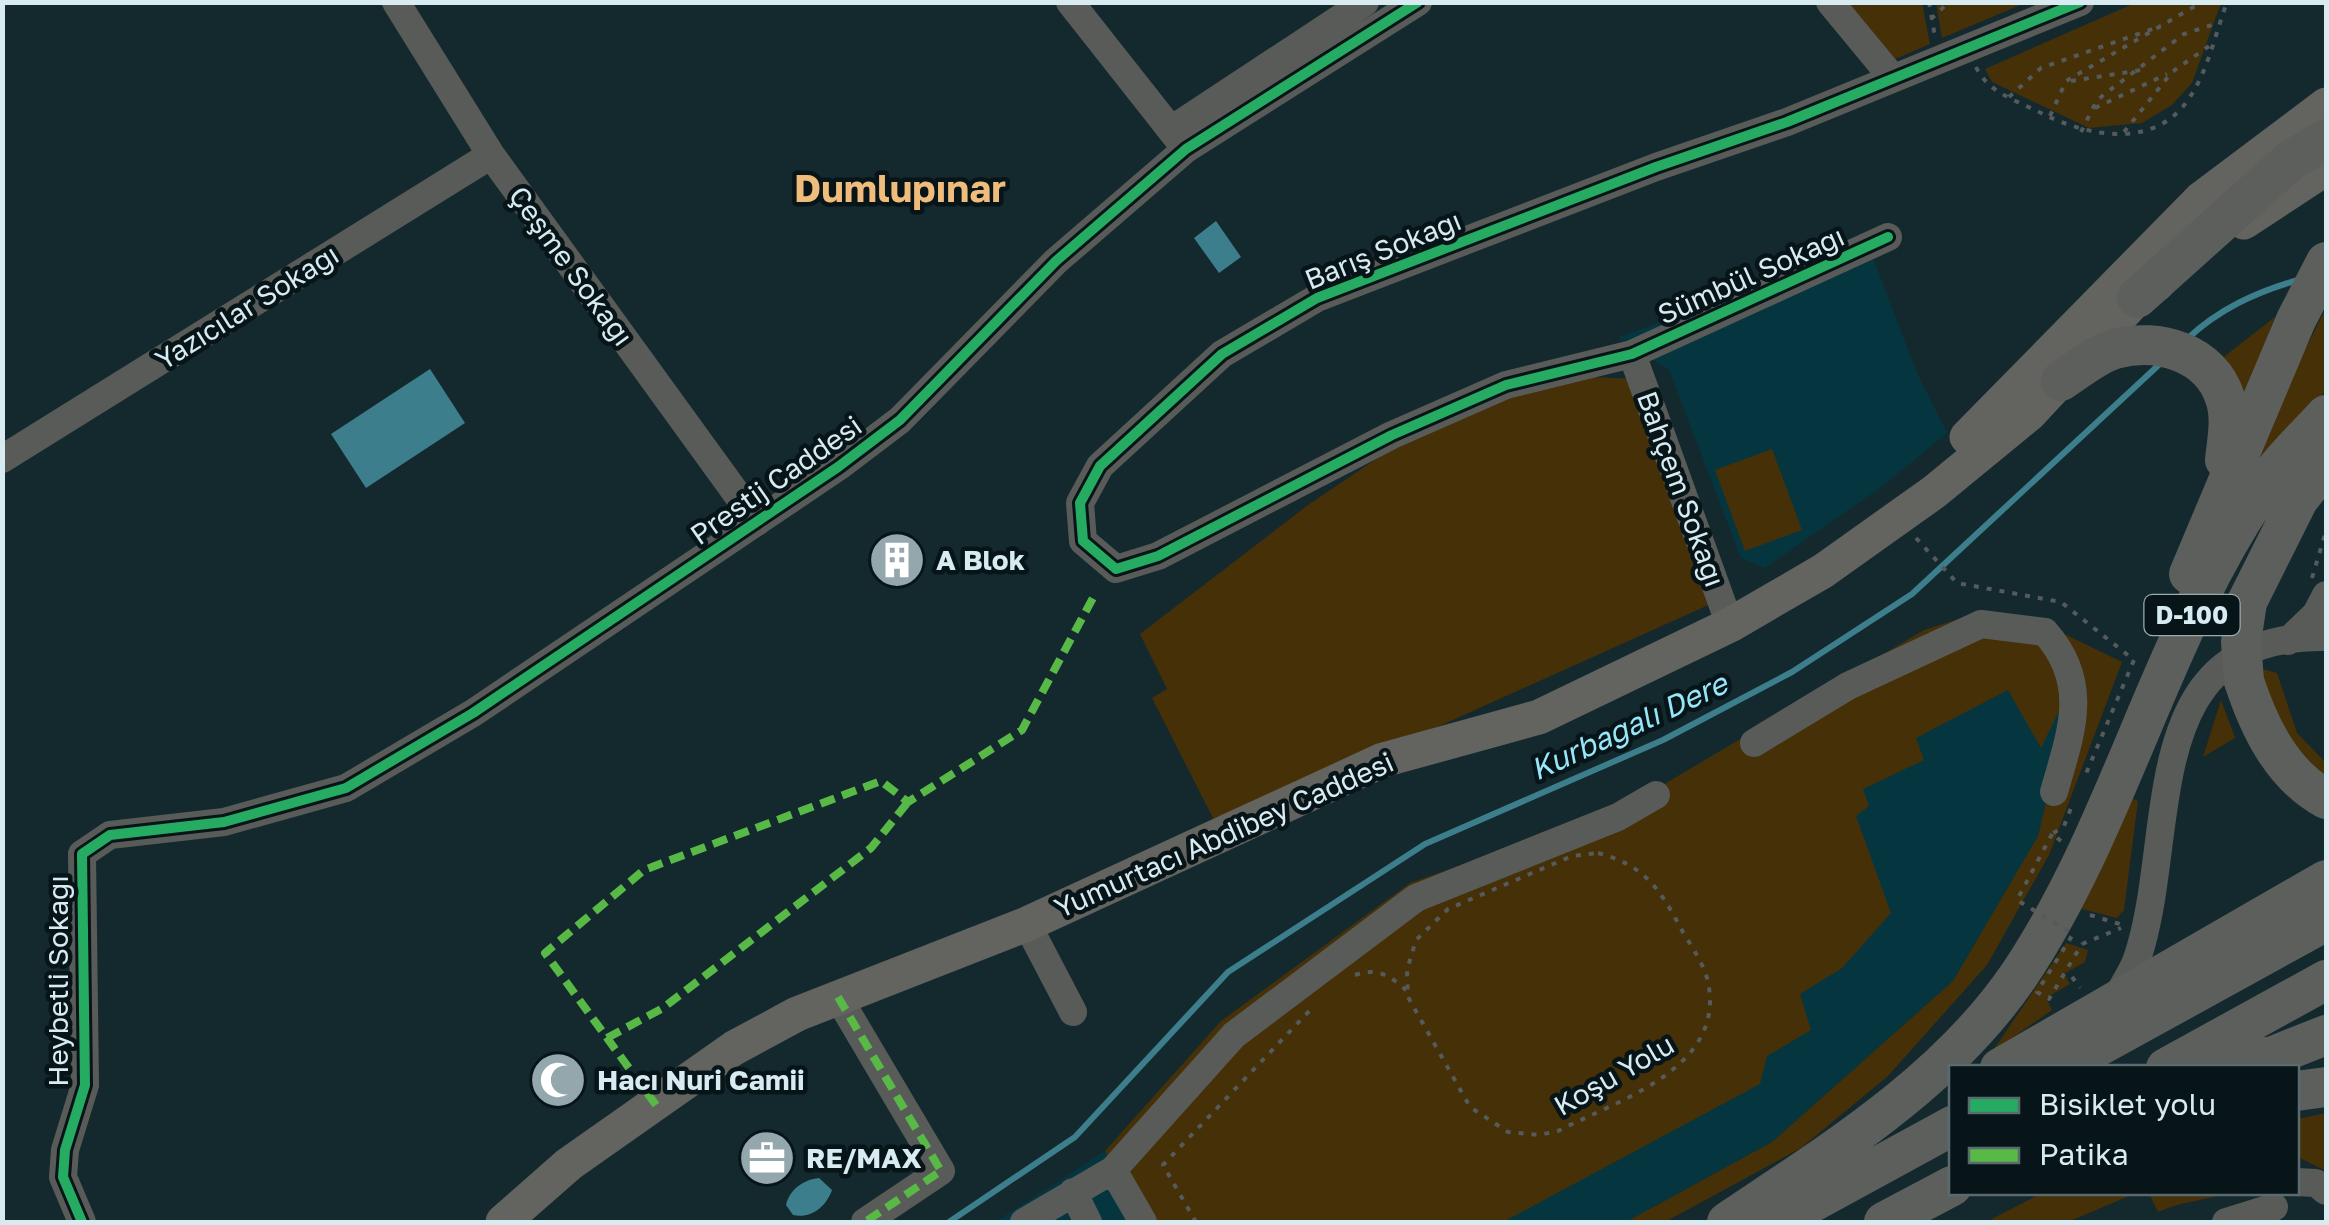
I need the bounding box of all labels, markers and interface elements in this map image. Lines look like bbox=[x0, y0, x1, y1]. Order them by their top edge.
district label: Dumlupınar bbox=[794, 165, 1006, 210]
street label: Çeşme Sokağı bbox=[503, 180, 640, 352]
street label: Barış Sokağı bbox=[1300, 203, 1466, 296]
street label: Sümbül Sokağı bbox=[1652, 219, 1849, 330]
street label: Yazıcılar Sokağı bbox=[149, 237, 344, 376]
street label: Bahçem Sokağı bbox=[1631, 386, 1732, 591]
street label: Prestij Caddesi bbox=[684, 408, 868, 551]
building icon: A Blok bbox=[867, 530, 927, 590]
place label: A Blok bbox=[936, 543, 1025, 576]
road number: D-100 bbox=[2144, 595, 2240, 635]
water label: Kurbağalı Dere bbox=[1524, 664, 1735, 787]
street label: Yumurtacı Abdibey Caddesi bbox=[1049, 745, 1398, 924]
street label: Heybetli Sokağı bbox=[41, 875, 74, 1087]
street label: Koşu Yolu bbox=[1548, 1027, 1679, 1122]
mosque icon: Hacı Nuri Camii bbox=[528, 1050, 588, 1110]
place label: Hacı Nuri Camii bbox=[597, 1063, 805, 1096]
legend bbox=[1949, 1065, 2299, 1195]
text: Bisiklet yolu bbox=[2039, 1086, 2216, 1122]
office icon: RE/MAX bbox=[737, 1128, 797, 1188]
text: Patika bbox=[2039, 1136, 2129, 1172]
place label: RE/MAX bbox=[806, 1141, 922, 1174]

